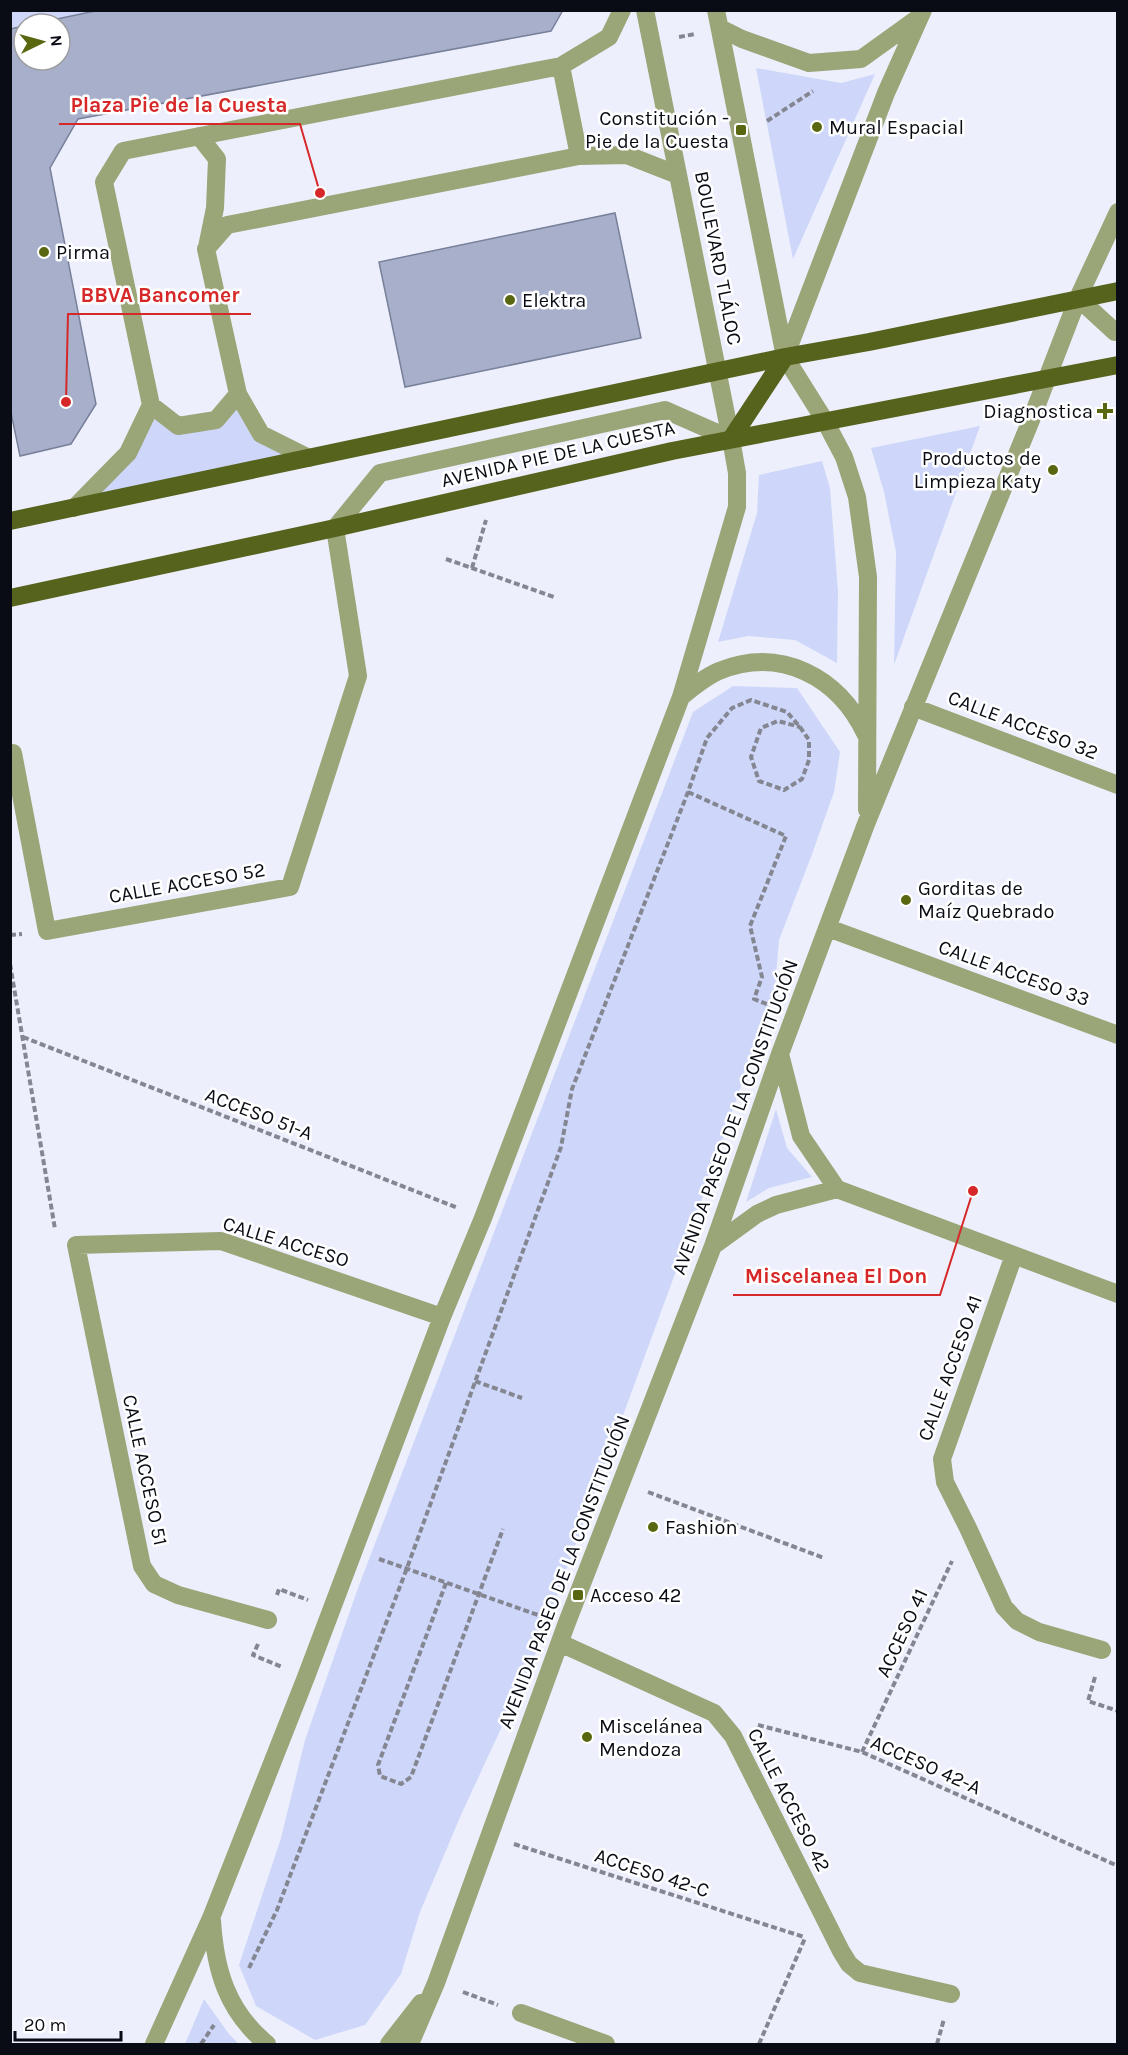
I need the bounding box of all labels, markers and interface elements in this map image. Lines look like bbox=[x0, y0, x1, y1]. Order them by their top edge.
north arrow bbox=[12, 12, 72, 72]
text: N bbox=[46, 34, 66, 47]
callout: Plaza Pie de la Cuesta bbox=[59, 85, 300, 124]
text: Plaza Pie de la Cuesta bbox=[71, 93, 287, 117]
place label: Constitución - Pie de la Cuesta bbox=[585, 107, 729, 153]
place label: Mural Espacial bbox=[829, 116, 964, 139]
marker: Mural Espacial bbox=[810, 120, 824, 134]
marker: Constitución - Pie de la Cuesta bbox=[734, 123, 748, 137]
street label: BOULEVARD TLÁLOC bbox=[690, 169, 747, 347]
place label: Pirma bbox=[56, 241, 110, 264]
marker: Pirma bbox=[37, 245, 51, 259]
callout: BBVA Bancomer bbox=[68, 275, 251, 314]
text: BBVA Bancomer bbox=[81, 283, 240, 307]
place label: Elektra bbox=[522, 289, 586, 312]
marker: Elektra bbox=[503, 293, 517, 307]
place label: Diagnostica bbox=[983, 400, 1093, 423]
marker: Diagnostica bbox=[1098, 404, 1112, 418]
street label: AVENIDA PIE DE LA CUESTA bbox=[439, 416, 677, 492]
place label: Productos de Limpieza Katy bbox=[914, 447, 1041, 493]
marker: Productos de Limpieza Katy bbox=[1046, 463, 1060, 477]
street label: CALLE ACCESO 32 bbox=[945, 686, 1101, 764]
street label: CALLE ACCESO 52 bbox=[107, 858, 267, 908]
place label: Gorditas de Maíz Quebrado bbox=[918, 877, 1054, 923]
marker: Gorditas de Maíz Quebrado bbox=[899, 893, 913, 907]
street label: CALLE ACCESO 33 bbox=[935, 935, 1093, 1011]
street label: AVENIDA PASEO DE LA CONSTITUCIÓN bbox=[666, 956, 803, 1278]
street label: ACCESO 51-A bbox=[202, 1083, 316, 1145]
street label: CALLE ACCESO bbox=[220, 1212, 352, 1272]
callout: Miscelanea El Don bbox=[733, 1256, 940, 1295]
text: Miscelanea El Don bbox=[745, 1264, 927, 1288]
street label: CALLE ACCESO 41 bbox=[913, 1292, 987, 1444]
street label: CALLE ACCESO 51 bbox=[118, 1393, 172, 1547]
street label: AVENIDA PASEO DE LA CONSTITUCIÓN bbox=[493, 1412, 635, 1732]
place label: Fashion bbox=[665, 1516, 738, 1539]
marker: Fashion bbox=[646, 1520, 660, 1534]
place label: Acceso 42 bbox=[590, 1584, 681, 1607]
street label: ACCESO 41 bbox=[872, 1585, 932, 1681]
marker: Acceso 42 bbox=[571, 1588, 585, 1602]
place label: Miscelánea Mendoza bbox=[599, 1715, 703, 1761]
street label: CALLE ACCESO 42 bbox=[743, 1724, 835, 1876]
marker: Miscelánea Mendoza bbox=[580, 1730, 594, 1744]
street label: ACCESO 42-A bbox=[867, 1730, 985, 1800]
street label: ACCESO 42-C bbox=[592, 1844, 712, 1902]
scale bar bbox=[15, 2004, 122, 2042]
text: 20 m bbox=[24, 2014, 66, 2036]

